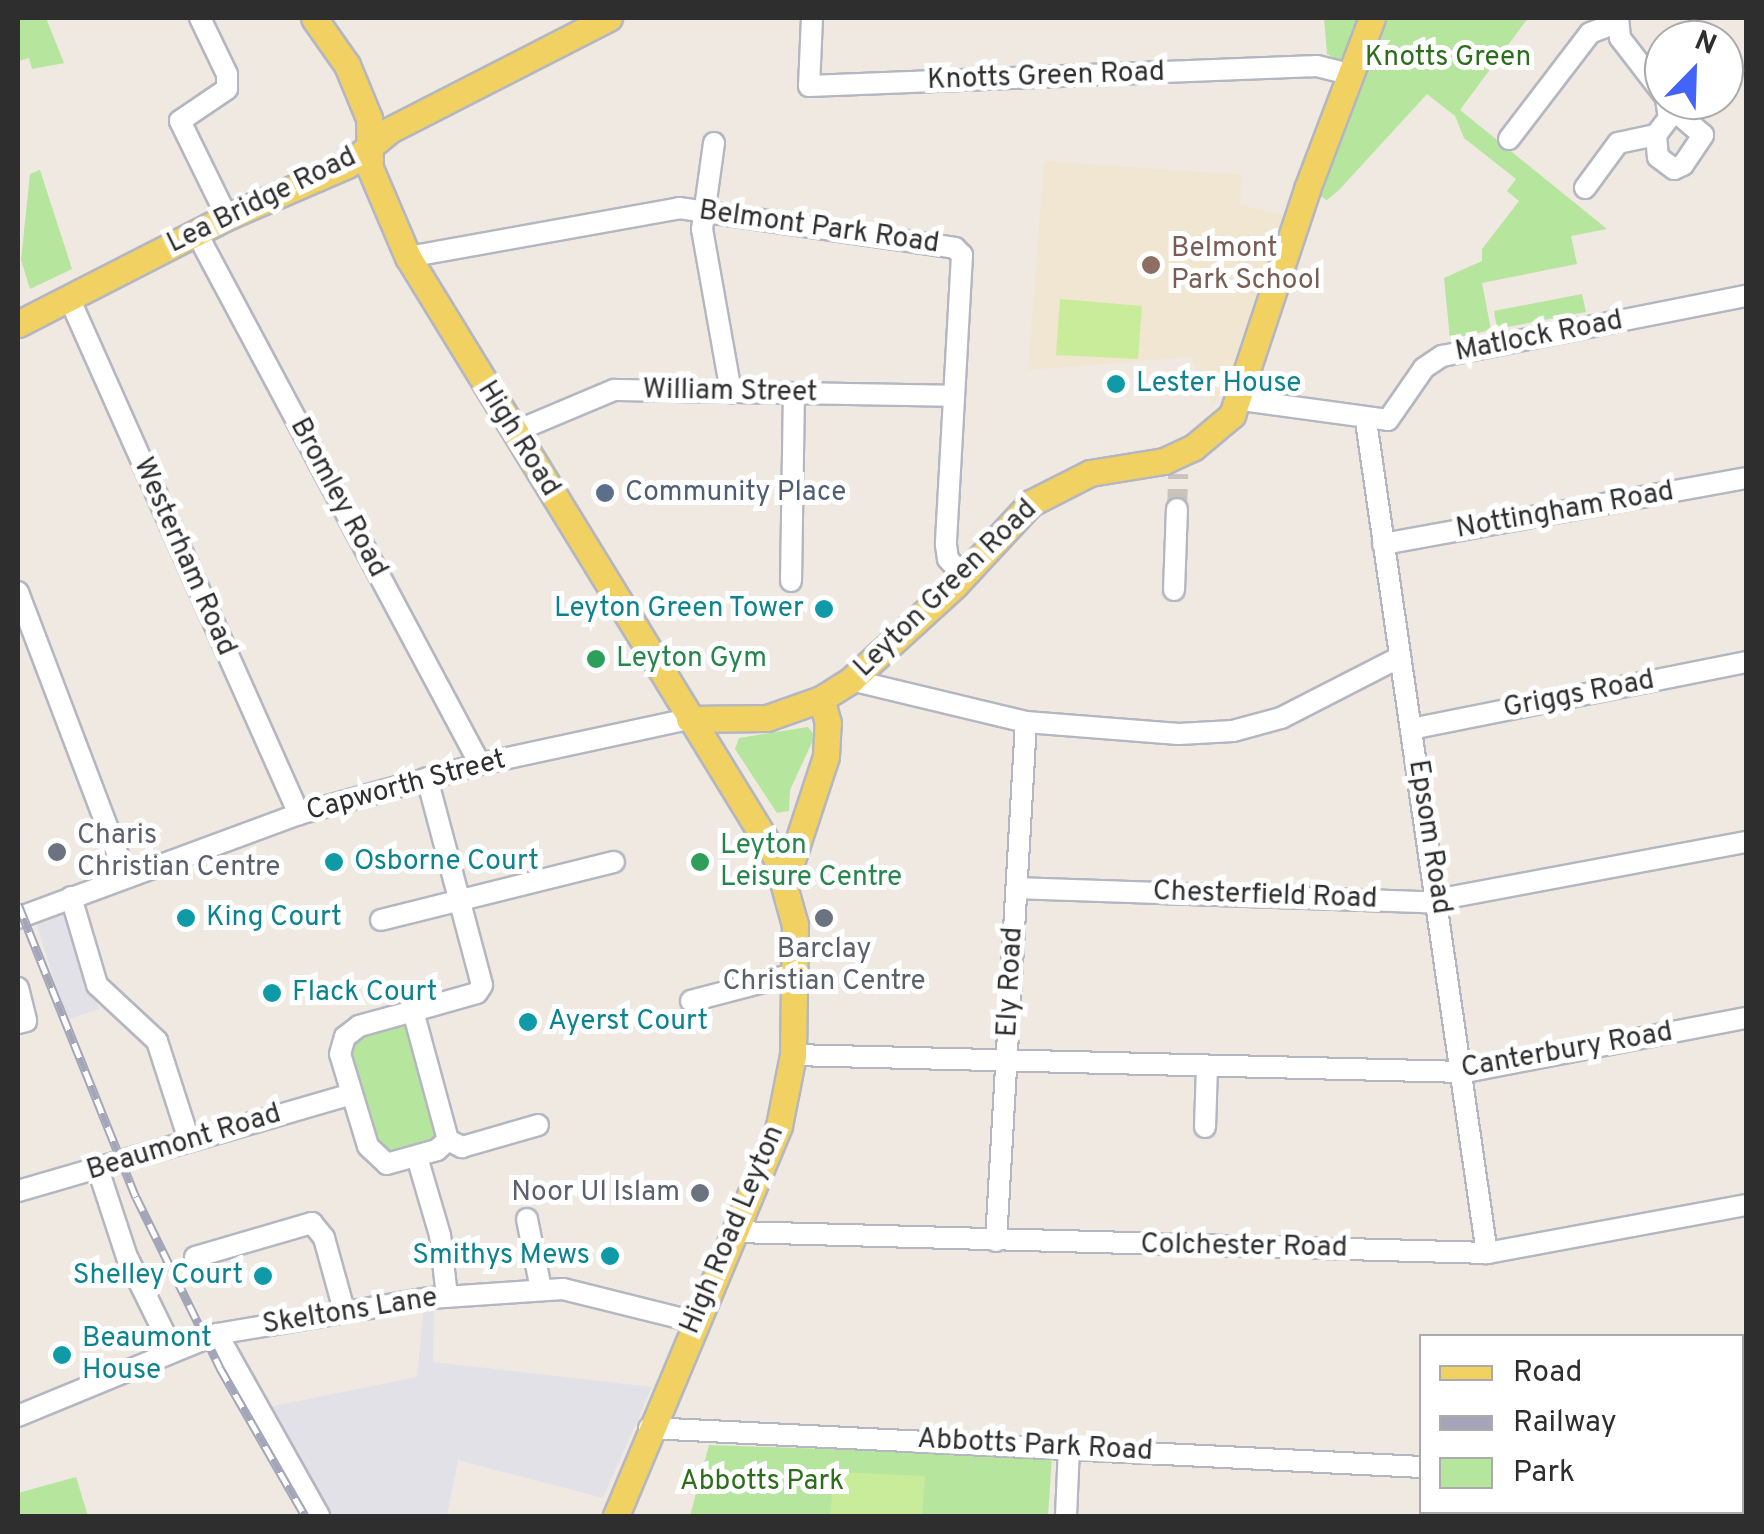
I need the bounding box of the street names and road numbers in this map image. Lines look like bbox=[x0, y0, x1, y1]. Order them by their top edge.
street label: Knotts Green Road bbox=[927, 56, 1165, 98]
street label: Lea Bridge Road bbox=[162, 141, 362, 261]
street label: Belmont Park Road bbox=[697, 194, 941, 262]
street label: Matlock Road bbox=[1453, 304, 1625, 370]
street label: William Street bbox=[642, 374, 818, 410]
street label: High Road bbox=[469, 375, 567, 503]
street label: Bromley Road bbox=[282, 412, 394, 584]
street label: Westerham Road bbox=[125, 453, 243, 661]
street label: Nottingham Road bbox=[1453, 475, 1677, 547]
street label: Leyton Green Road bbox=[848, 493, 1044, 685]
street label: Griggs Road bbox=[1501, 664, 1657, 726]
street label: Capworth Street bbox=[303, 743, 509, 829]
street label: Epsom Road bbox=[1400, 758, 1458, 916]
street label: Chesterfield Road bbox=[1152, 875, 1378, 917]
street label: Ely Road bbox=[991, 926, 1031, 1038]
street label: Canterbury Road bbox=[1459, 1016, 1675, 1086]
street label: Beaumont Road bbox=[83, 1098, 285, 1188]
street label: High Road Leyton bbox=[674, 1121, 792, 1339]
street label: Colchester Road bbox=[1140, 1228, 1348, 1266]
street label: Skeltons Lane bbox=[260, 1282, 440, 1342]
street label: Abbotts Park Road bbox=[916, 1423, 1154, 1469]

